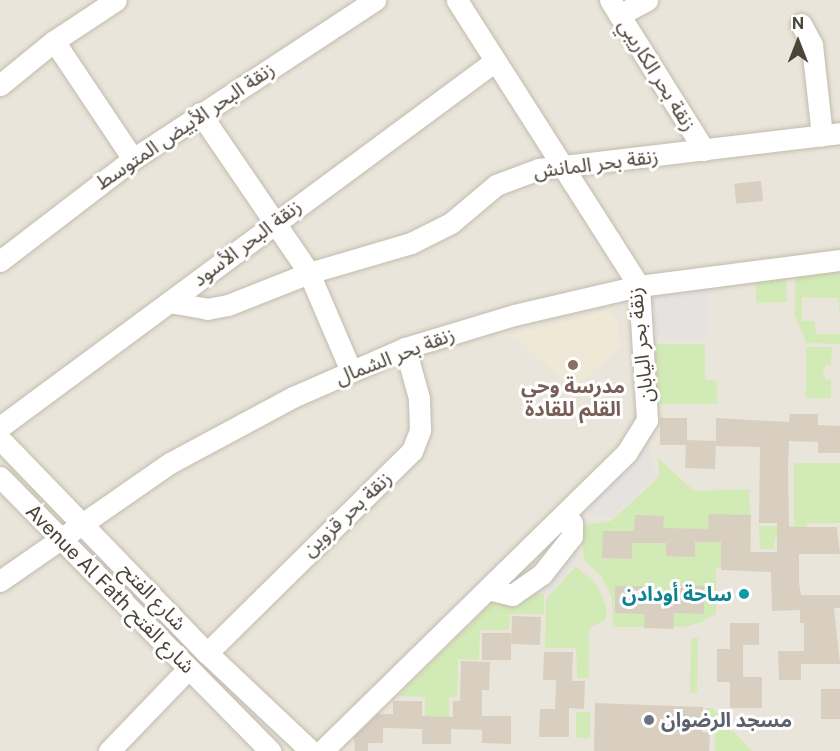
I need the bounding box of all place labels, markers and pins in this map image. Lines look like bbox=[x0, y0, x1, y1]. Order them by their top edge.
marker: مدرسة وحي القلم للقادة bbox=[566, 358, 580, 372]
place label: مدرسة وحي القلم للقادة bbox=[521, 374, 625, 421]
place label: ساحة أودادن bbox=[622, 582, 732, 606]
marker: ساحة أودادن bbox=[737, 587, 751, 601]
place label: مسجد الرضوان bbox=[661, 708, 792, 732]
marker: مسجد الرضوان bbox=[642, 713, 656, 727]

